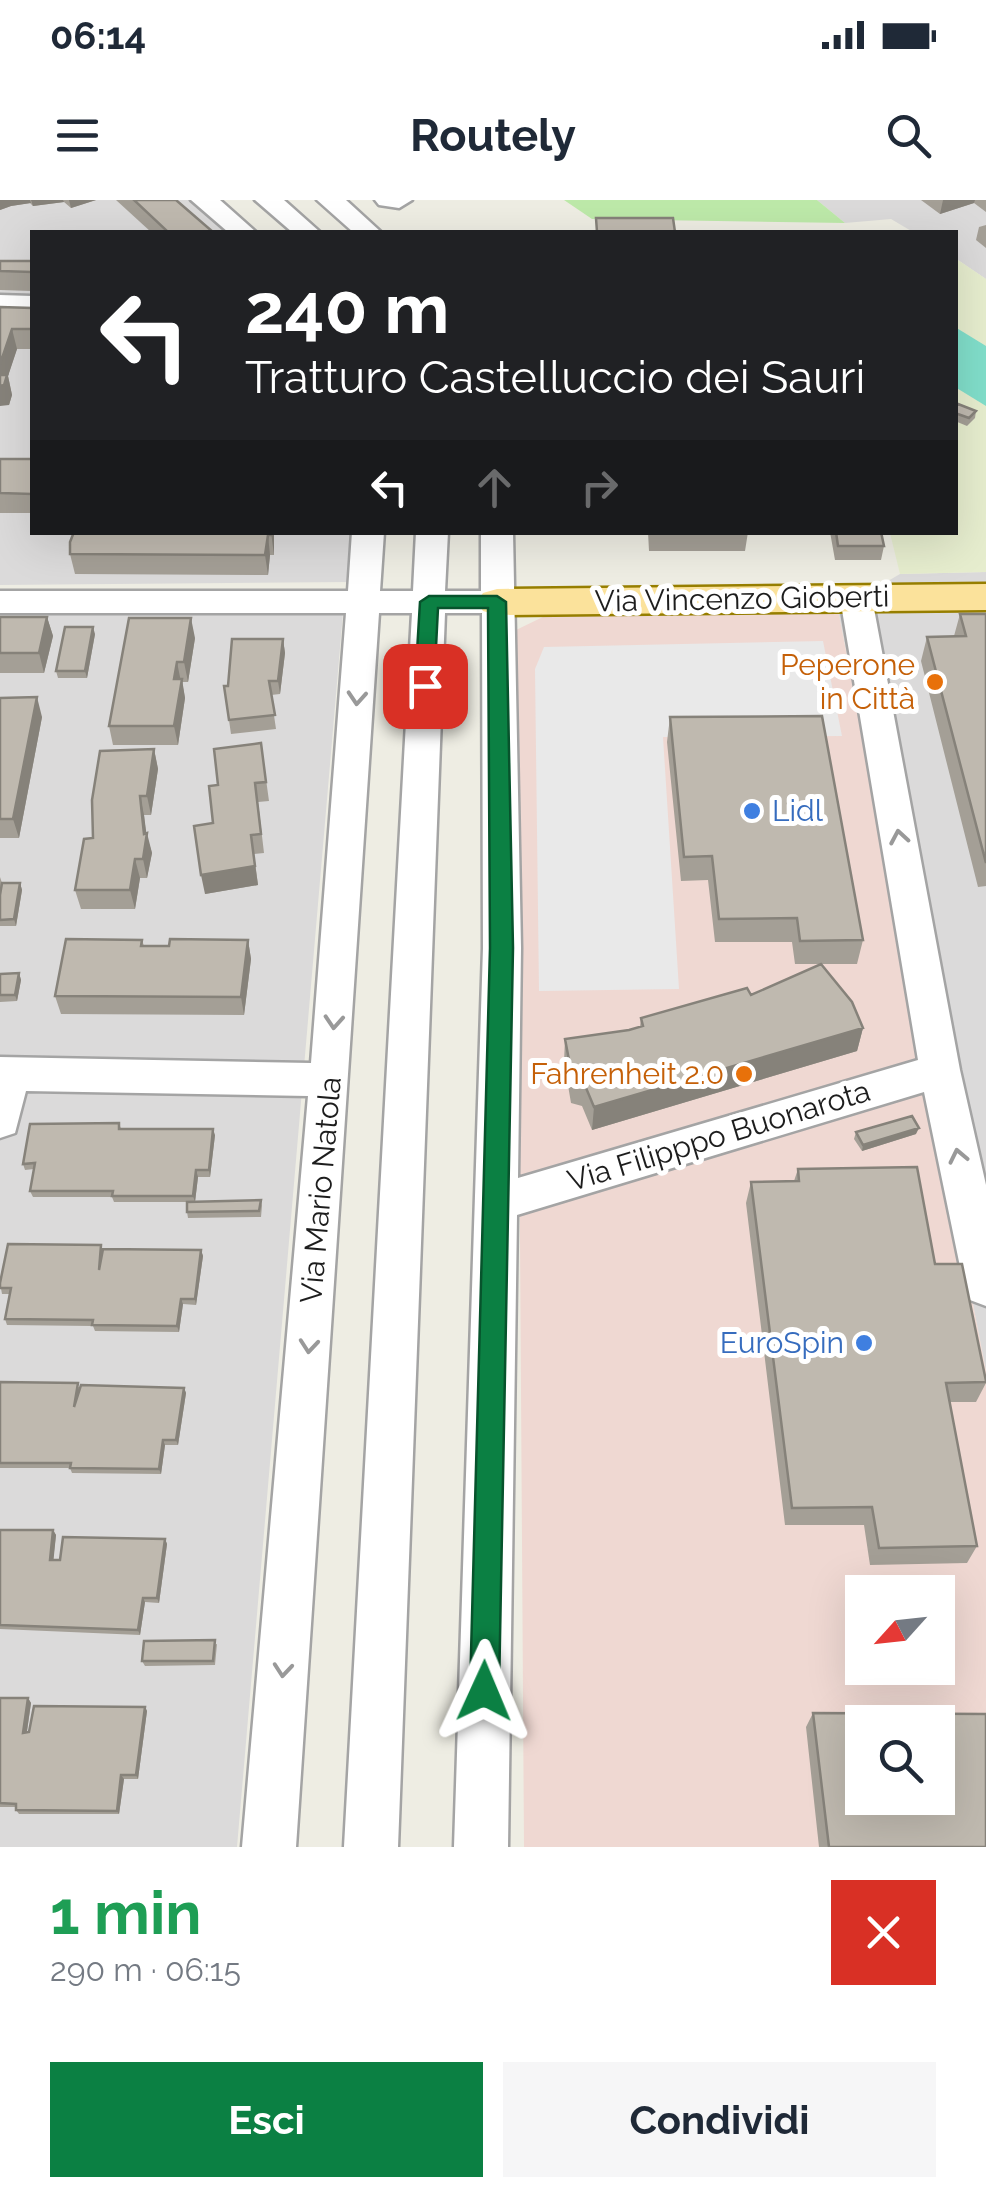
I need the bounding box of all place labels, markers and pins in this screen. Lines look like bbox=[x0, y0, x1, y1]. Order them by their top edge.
pin bbox=[383, 644, 468, 729]
place label: Peperone in Città bbox=[780, 647, 915, 716]
marker: Peperone in Città bbox=[924, 671, 946, 693]
place label: Lidl bbox=[772, 793, 824, 828]
marker: Lidl bbox=[741, 800, 763, 822]
place label: Fahrenheit 2.0 bbox=[530, 1056, 724, 1091]
marker: Fahrenheit 2.0 bbox=[733, 1063, 755, 1085]
place label: EuroSpin bbox=[720, 1325, 844, 1360]
marker: EuroSpin bbox=[853, 1332, 875, 1354]

